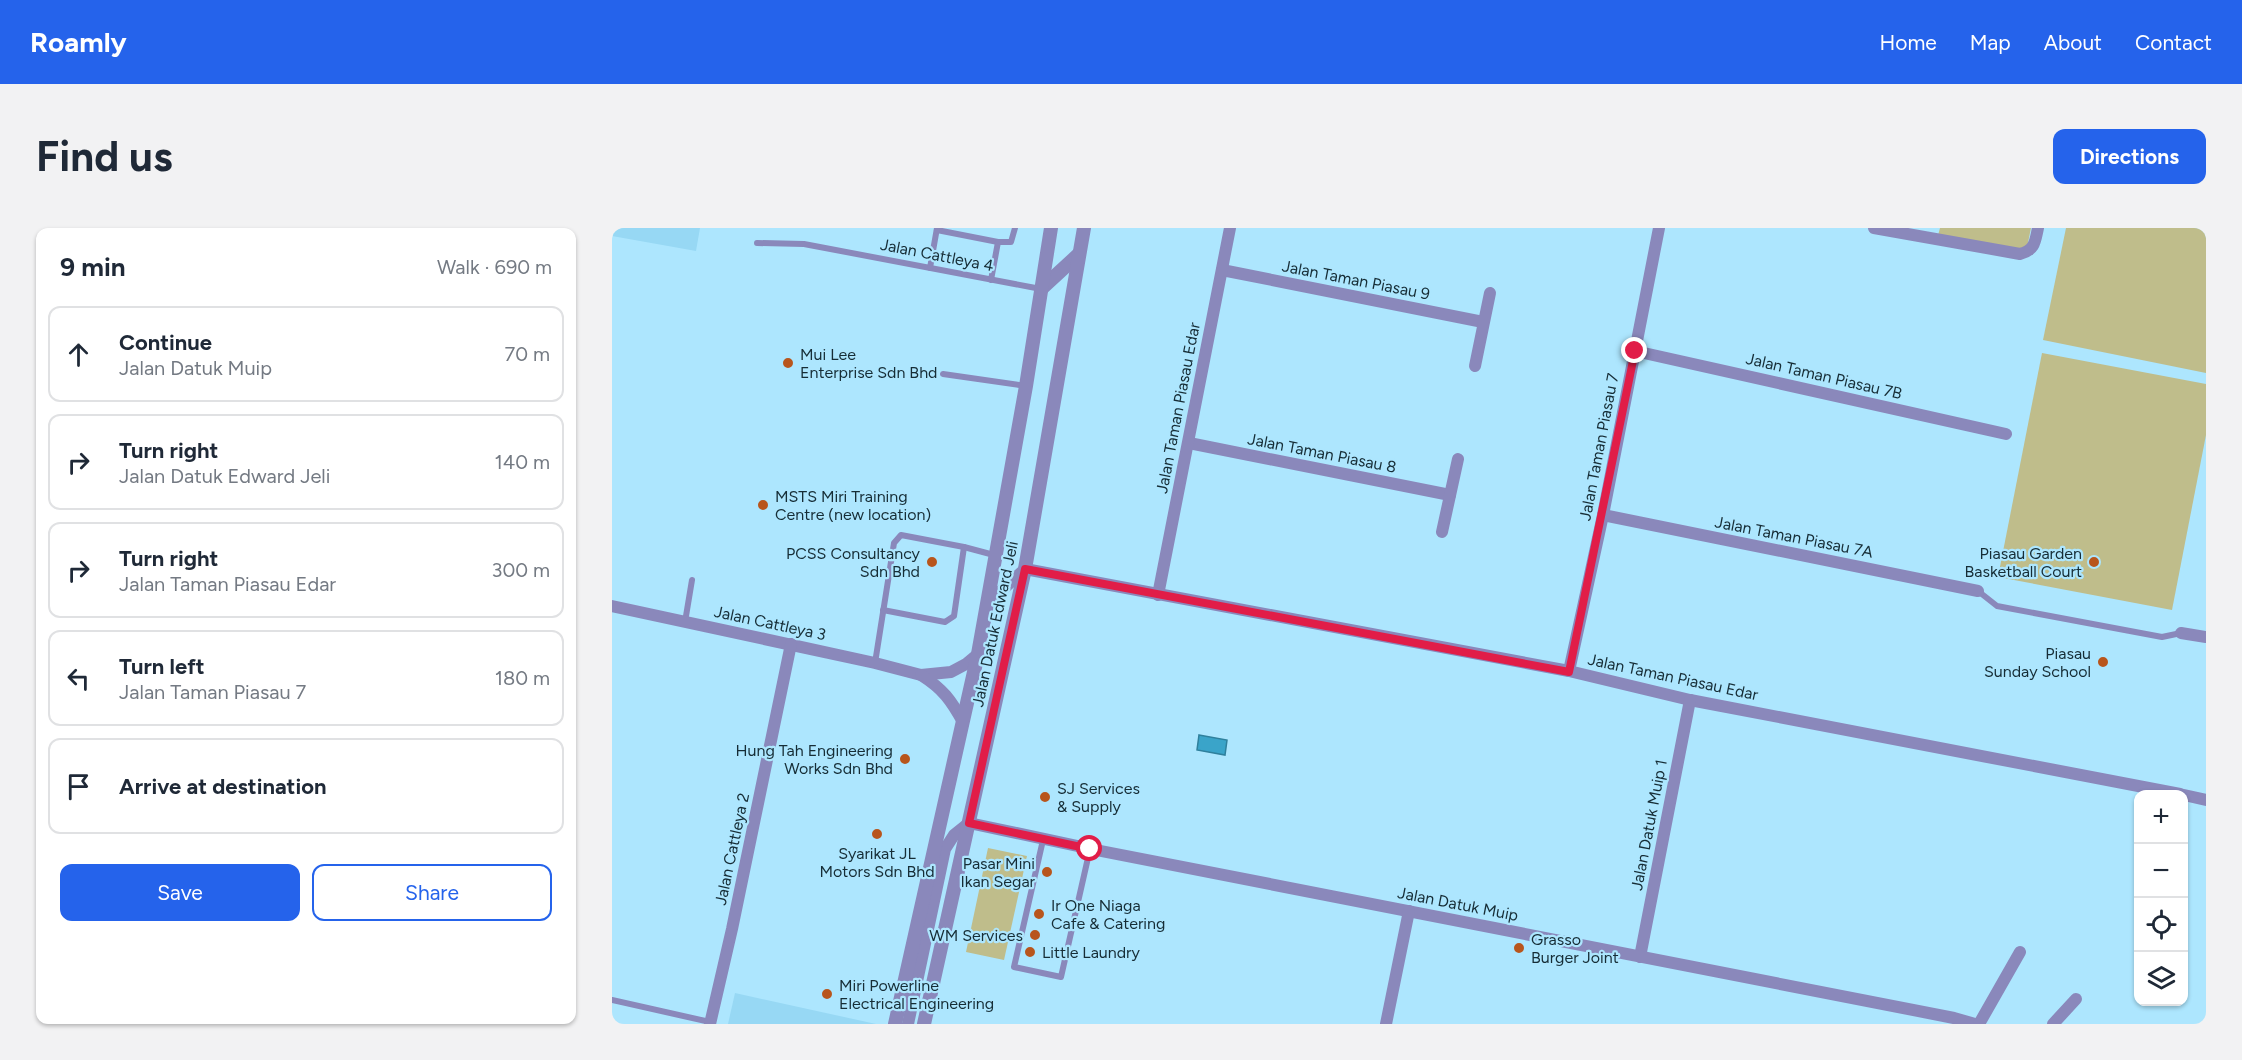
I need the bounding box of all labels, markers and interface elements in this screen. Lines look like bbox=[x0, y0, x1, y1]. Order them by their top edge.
text: Roamly bbox=[30, 25, 127, 59]
text: Home bbox=[1880, 30, 1937, 55]
text: Map bbox=[1970, 30, 2011, 55]
text: About bbox=[2044, 30, 2102, 55]
text: Contact bbox=[2135, 30, 2212, 55]
button: Directions bbox=[2053, 129, 2206, 184]
text: Find us bbox=[36, 131, 173, 182]
street label: Jalan Cattleya 4 bbox=[879, 235, 995, 275]
text: 9 min bbox=[60, 251, 126, 283]
text: Walk · 690 m bbox=[437, 255, 552, 279]
street label: Jalan Taman Piasau 9 bbox=[1280, 256, 1432, 304]
street label: Jalan Taman Piasau Edar bbox=[1152, 320, 1204, 495]
text: Continue bbox=[119, 329, 212, 356]
route end bbox=[1621, 337, 1647, 363]
icon: ahead bbox=[62, 338, 95, 371]
text: 70 m bbox=[504, 342, 550, 366]
place label: Mui Lee Enterprise Sdn Bhd bbox=[800, 345, 937, 382]
street label: Jalan Taman Piasau 7B bbox=[1744, 349, 1904, 403]
text: Jalan Datuk Muip bbox=[119, 356, 272, 380]
marker: Mui Lee Enterprise Sdn Bhd bbox=[781, 356, 795, 370]
street label: Jalan Taman Piasau 7 bbox=[1575, 371, 1623, 522]
street label: Jalan Taman Piasau 8 bbox=[1246, 429, 1398, 477]
text: Turn right bbox=[119, 437, 218, 464]
icon: right bbox=[62, 446, 95, 479]
text: 140 m bbox=[495, 450, 550, 474]
text: Jalan Datuk Edward Jeli bbox=[119, 464, 330, 488]
place label: MSTS Miri Training Centre (new location) bbox=[775, 487, 931, 524]
marker: MSTS Miri Training Centre (new location) bbox=[756, 498, 770, 512]
street label: Jalan Taman Piasau 7A bbox=[1713, 512, 1875, 562]
street label: Jalan Datuk Edward Jeli bbox=[968, 539, 1022, 709]
place label: PCSS Consultancy Sdn Bhd bbox=[786, 544, 921, 581]
place label: Piasau Garden Basketball Court bbox=[1965, 544, 2082, 581]
text: Turn right bbox=[119, 545, 218, 572]
icon: right bbox=[62, 554, 95, 587]
marker: PCSS Consultancy Sdn Bhd bbox=[925, 555, 939, 569]
marker: Piasau Garden Basketball Court bbox=[2087, 555, 2101, 569]
text: 300 m bbox=[492, 558, 550, 582]
text: Jalan Taman Piasau Edar bbox=[119, 572, 336, 596]
street label: Jalan Cattleya 3 bbox=[712, 602, 828, 644]
place label: Piasau Sunday School bbox=[1984, 644, 2091, 681]
street label: Jalan Taman Piasau Edar bbox=[1586, 650, 1760, 704]
text: Turn left bbox=[119, 653, 205, 680]
marker: Piasau Sunday School bbox=[2096, 655, 2110, 669]
icon: left bbox=[62, 662, 95, 695]
text: 180 m bbox=[495, 666, 550, 690]
text: Jalan Taman Piasau 7 bbox=[119, 680, 306, 704]
place label: Hung Tah Engineering Works Sdn Bhd bbox=[736, 741, 893, 778]
marker: Hung Tah Engineering Works Sdn Bhd bbox=[898, 752, 912, 766]
street label: Jalan Datuk Muip 1 bbox=[1627, 758, 1671, 892]
icon: arrive bbox=[62, 770, 95, 803]
text: Arrive at destination bbox=[119, 773, 327, 800]
place label: SJ Services & Supply bbox=[1057, 779, 1140, 816]
marker: SJ Services & Supply bbox=[1038, 790, 1052, 804]
map controls bbox=[2134, 790, 2188, 1006]
button: + bbox=[2134, 790, 2188, 844]
street label: Jalan Cattleya 2 bbox=[711, 791, 753, 907]
marker: Syarikat JL Motors Sdn Bhd bbox=[870, 827, 884, 841]
route start bbox=[1076, 835, 1102, 861]
place label: Syarikat JL Motors Sdn Bhd bbox=[819, 844, 935, 881]
button: − bbox=[2134, 844, 2188, 898]
place label: Pasar Mini Ikan Segar bbox=[961, 854, 1036, 891]
button: Save bbox=[60, 864, 300, 921]
button: Share bbox=[312, 864, 552, 921]
marker: Pasar Mini Ikan Segar bbox=[1040, 865, 1054, 879]
street label: Jalan Datuk Muip bbox=[1396, 883, 1520, 925]
place label: Ir One Niaga Cafe & Catering bbox=[1051, 896, 1165, 933]
button: locate bbox=[2134, 898, 2188, 952]
marker: Ir One Niaga Cafe & Catering bbox=[1032, 907, 1046, 921]
place label: WM Services bbox=[929, 926, 1023, 945]
marker: WM Services bbox=[1028, 928, 1042, 942]
place label: Grasso Burger Joint bbox=[1531, 930, 1619, 967]
marker: Grasso Burger Joint bbox=[1512, 941, 1526, 955]
place label: Little Laundry bbox=[1042, 943, 1140, 962]
marker: Little Laundry bbox=[1023, 945, 1037, 959]
button: layers bbox=[2134, 952, 2188, 1006]
place label: Miri Powerline Electrical Engineering bbox=[839, 976, 994, 1013]
marker: Miri Powerline Electrical Engineering bbox=[820, 987, 834, 1001]

